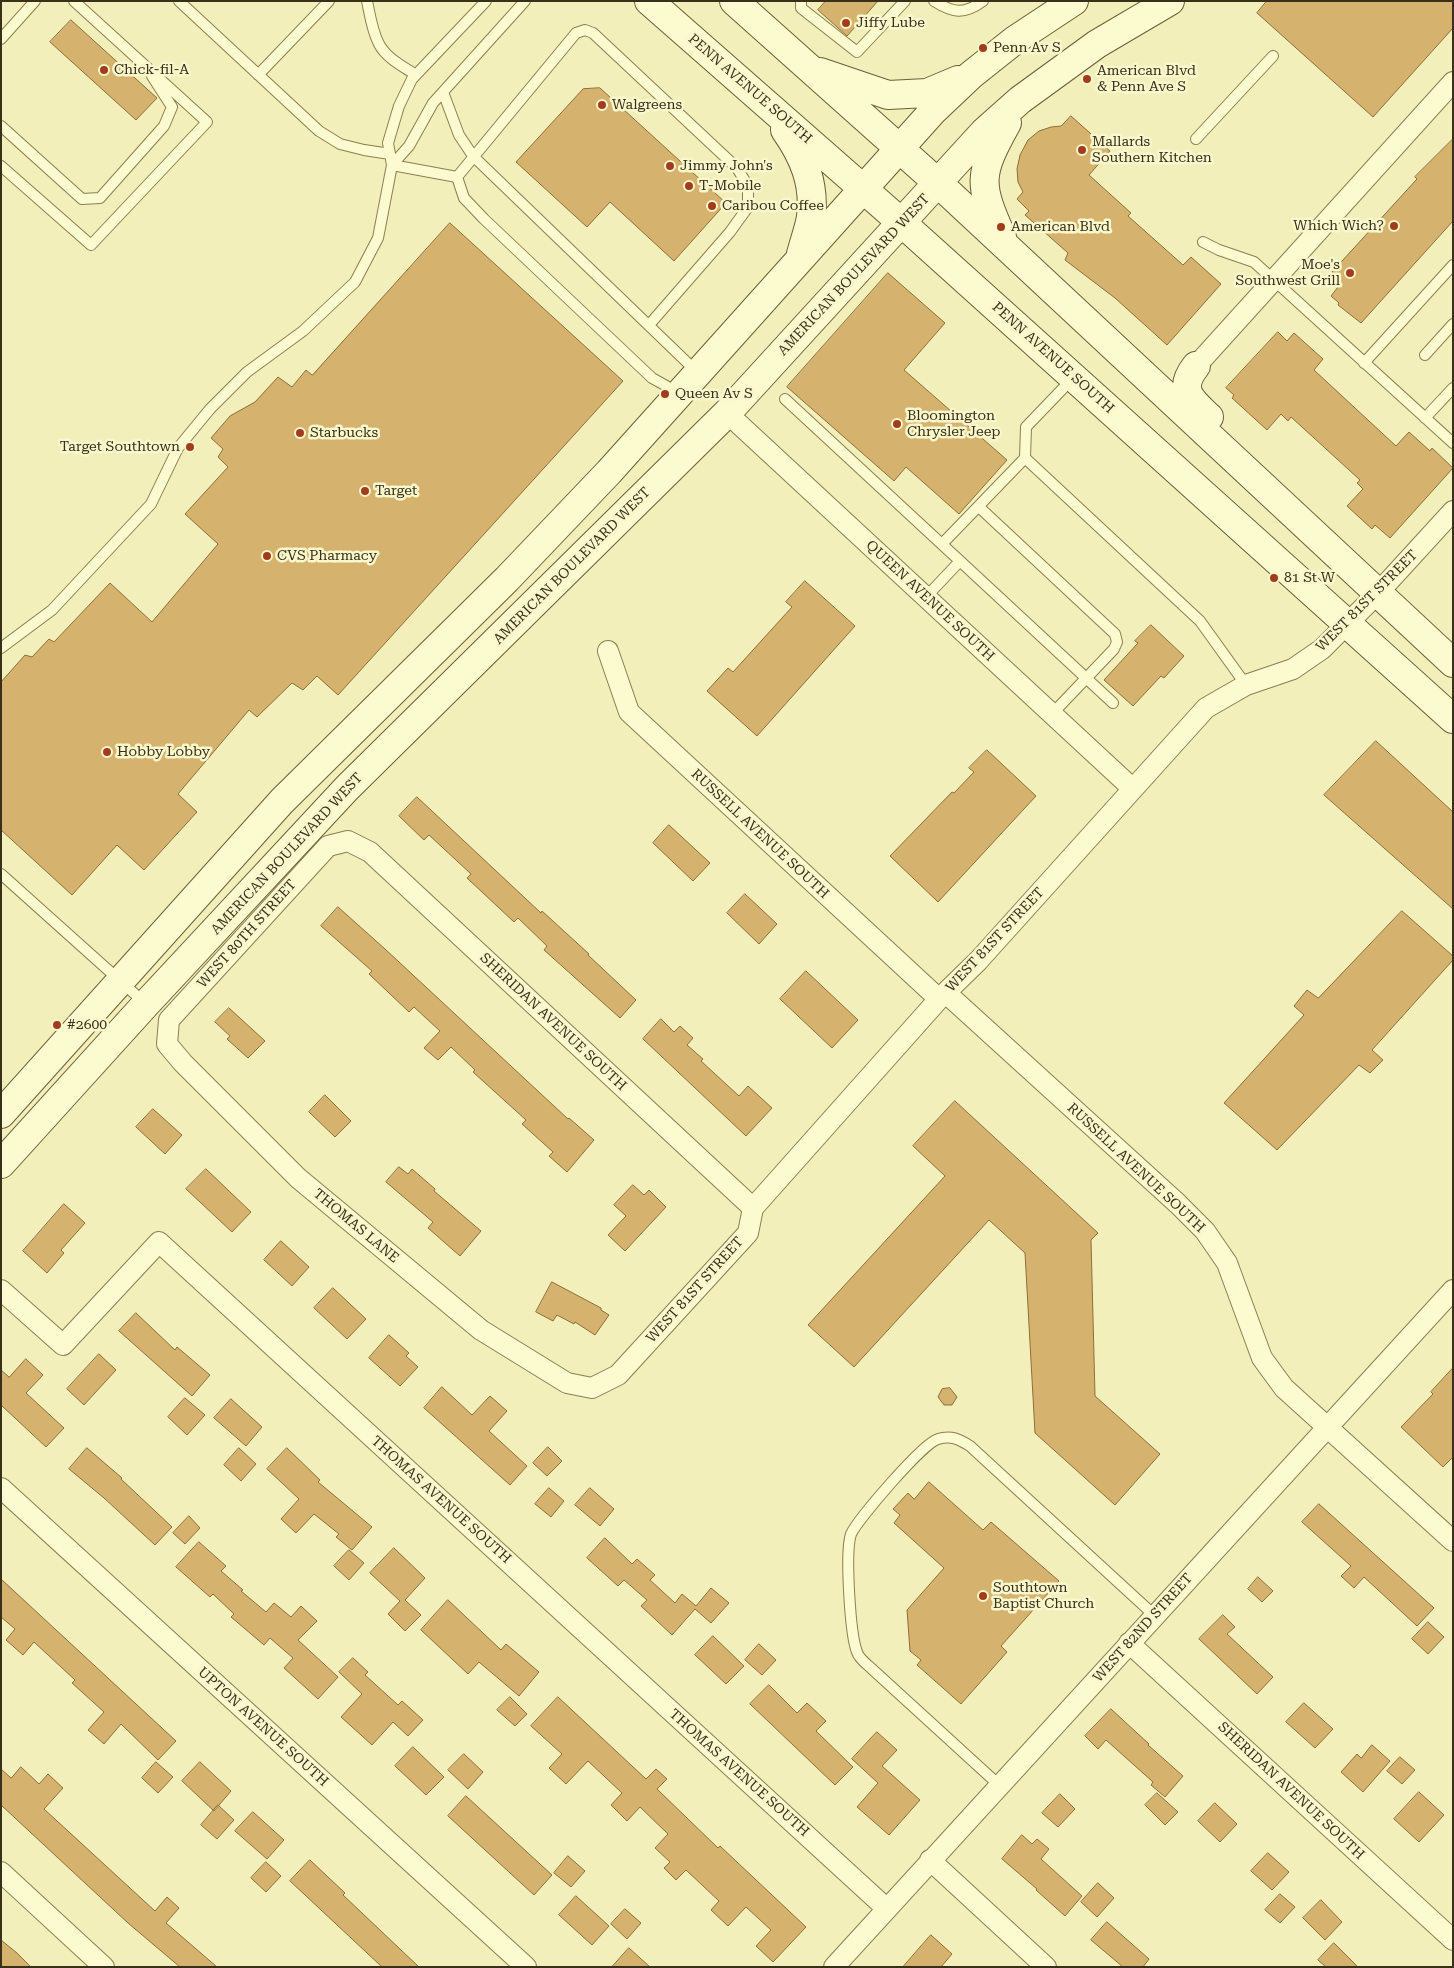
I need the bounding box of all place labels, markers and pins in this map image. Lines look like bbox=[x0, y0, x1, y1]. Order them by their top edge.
place label: Jiffy Lube bbox=[856, 15, 925, 31]
marker: Jiffy Lube bbox=[840, 17, 852, 29]
place label: Penn Av S bbox=[993, 40, 1061, 56]
marker: Penn Av S bbox=[977, 42, 989, 54]
place label: Chick-fil-A bbox=[114, 62, 189, 78]
place label: American Blvd & Penn Ave S bbox=[1097, 63, 1196, 95]
marker: Chick-fil-A bbox=[98, 64, 110, 76]
marker: American Blvd & Penn Ave S bbox=[1081, 73, 1093, 85]
place label: Walgreens bbox=[612, 97, 682, 113]
marker: Walgreens bbox=[596, 99, 608, 111]
place label: Mallards Southern Kitchen bbox=[1092, 134, 1212, 166]
marker: Mallards Southern Kitchen bbox=[1076, 144, 1088, 156]
place label: Jimmy John's bbox=[680, 158, 773, 174]
marker: Jimmy John's bbox=[664, 160, 676, 172]
place label: T-Mobile bbox=[699, 178, 761, 194]
marker: T-Mobile bbox=[683, 180, 695, 192]
place label: Caribou Coffee bbox=[722, 198, 824, 214]
marker: Caribou Coffee bbox=[706, 200, 718, 212]
place label: Which Wich? bbox=[1293, 218, 1384, 234]
place label: American Blvd bbox=[1011, 219, 1110, 235]
marker: Which Wich? bbox=[1388, 220, 1400, 232]
marker: American Blvd bbox=[995, 221, 1007, 233]
place label: Moe's Southwest Grill bbox=[1235, 257, 1340, 290]
marker: Moe's Southwest Grill bbox=[1344, 267, 1356, 279]
place label: Queen Av S bbox=[675, 386, 753, 402]
marker: Queen Av S bbox=[659, 388, 671, 400]
place label: Bloomington Chrysler Jeep bbox=[907, 408, 1001, 441]
marker: Bloomington Chrysler Jeep bbox=[891, 418, 903, 430]
place label: Starbucks bbox=[310, 425, 378, 441]
marker: Starbucks bbox=[294, 427, 306, 439]
place label: Target Southtown bbox=[60, 439, 180, 455]
marker: Target Southtown bbox=[184, 441, 196, 453]
place label: Target bbox=[375, 483, 417, 499]
marker: Target bbox=[359, 485, 371, 497]
place label: CVS Pharmacy bbox=[277, 548, 377, 564]
marker: CVS Pharmacy bbox=[261, 550, 273, 562]
place label: 81 St W bbox=[1284, 570, 1335, 586]
marker: 81 St W bbox=[1268, 572, 1280, 584]
place label: Hobby Lobby bbox=[117, 744, 210, 760]
marker: Hobby Lobby bbox=[101, 746, 113, 758]
place label: #2600 bbox=[67, 1017, 107, 1033]
marker: #2600 bbox=[51, 1019, 63, 1031]
place label: Southtown Baptist Church bbox=[993, 1580, 1094, 1612]
marker: Southtown Baptist Church bbox=[977, 1590, 989, 1602]

